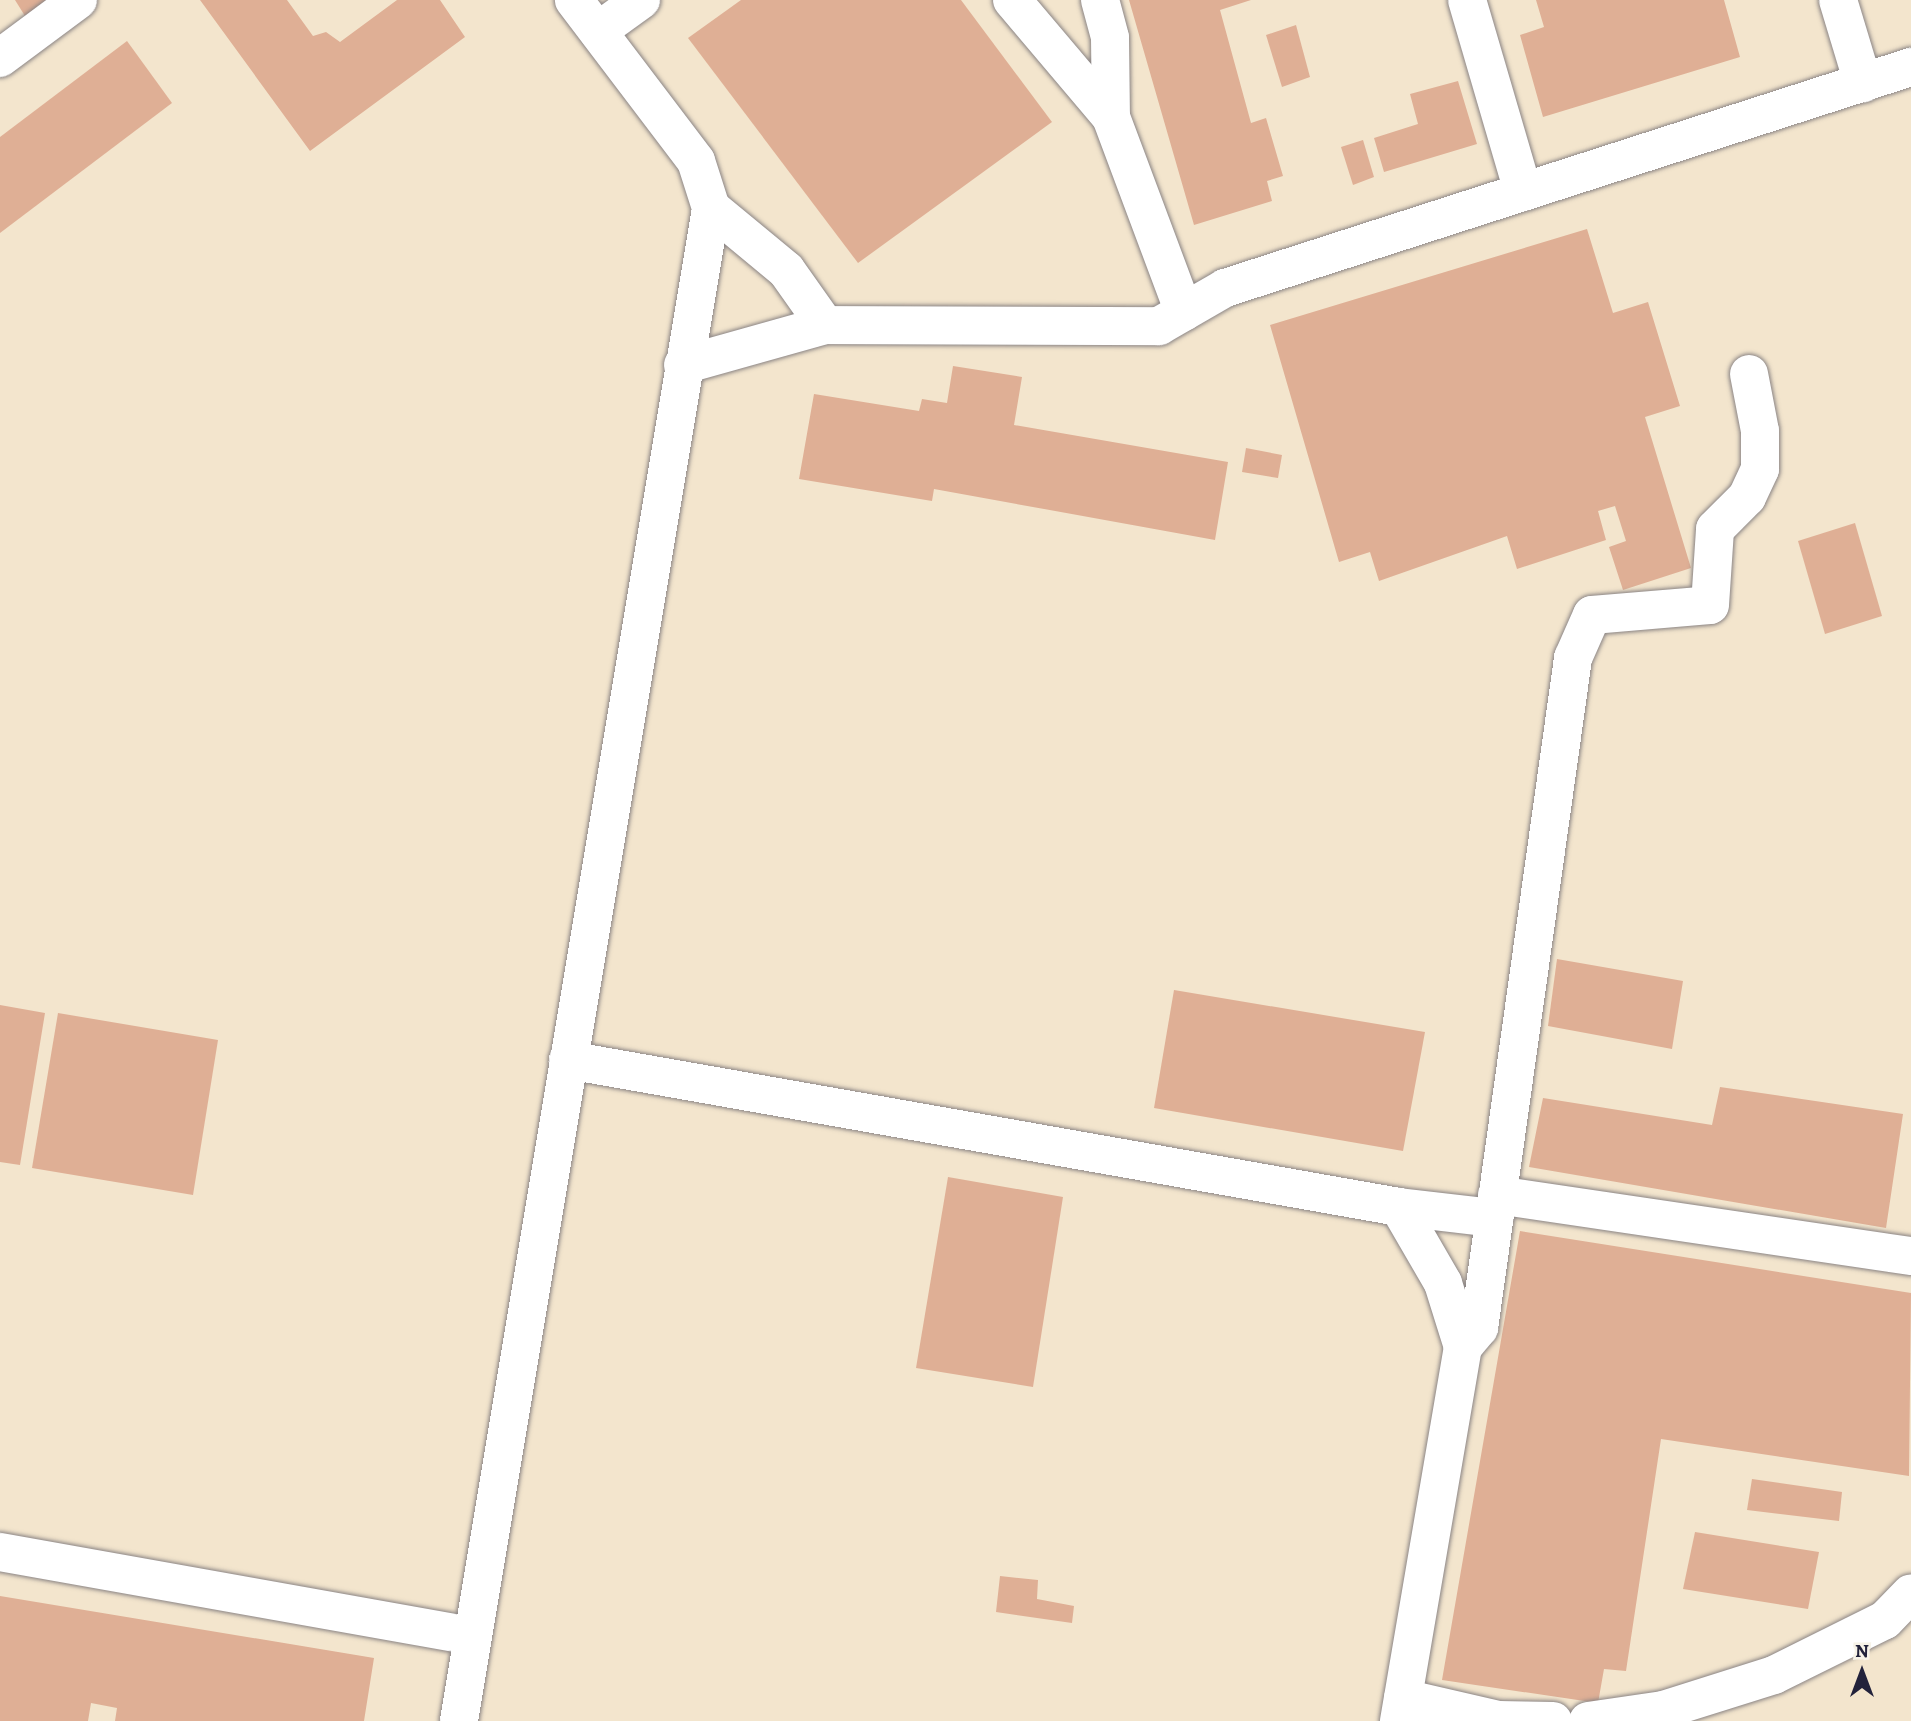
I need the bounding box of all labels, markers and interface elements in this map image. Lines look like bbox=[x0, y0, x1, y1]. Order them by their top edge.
north arrow bbox=[1827, 1637, 1897, 1707]
text: N bbox=[1855, 1638, 1869, 1664]

